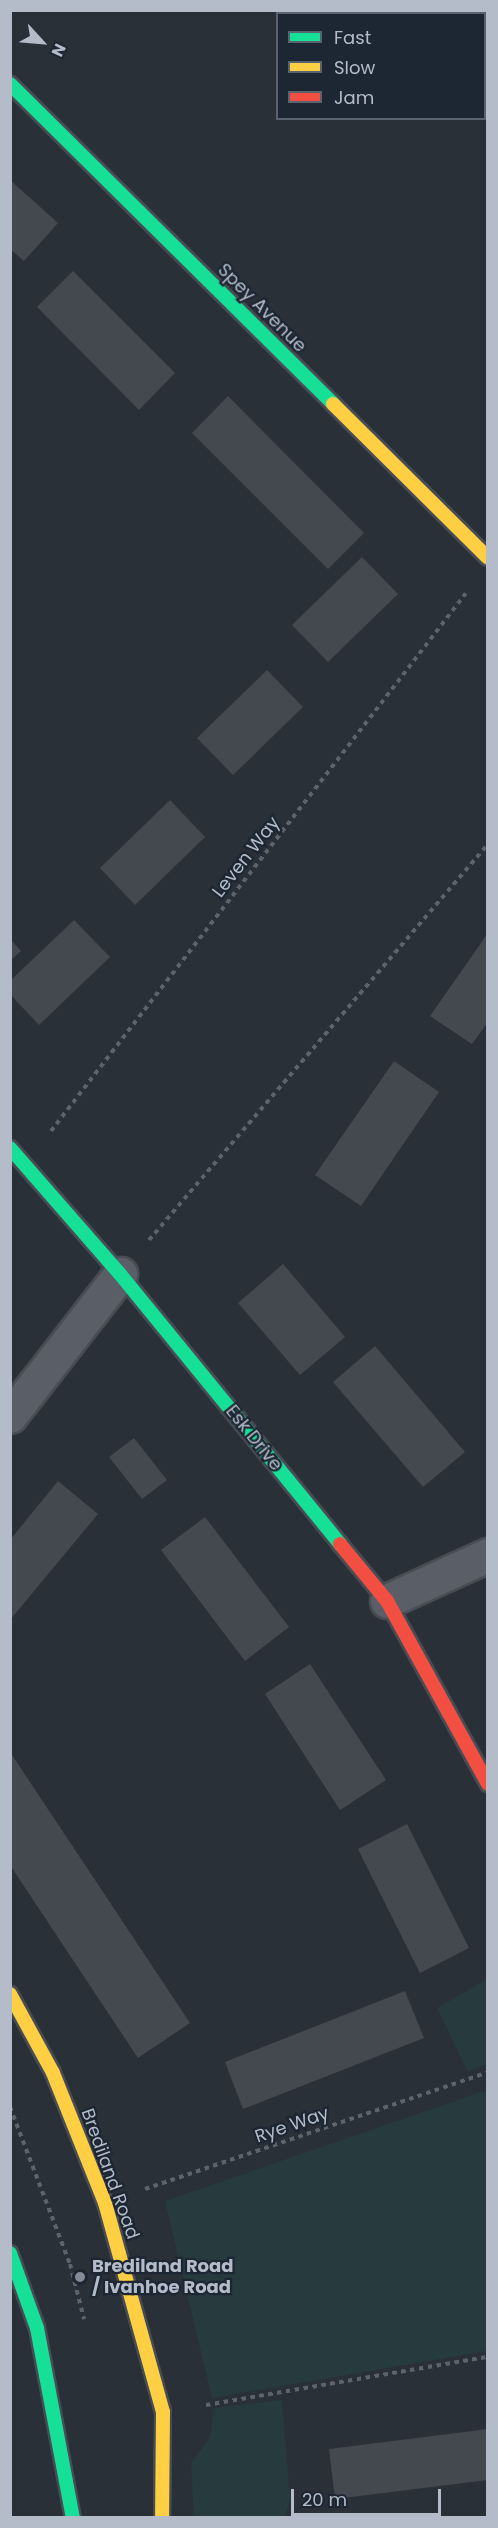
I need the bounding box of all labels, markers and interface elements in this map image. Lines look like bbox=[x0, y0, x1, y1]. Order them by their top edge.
north arrow bbox=[12, 12, 72, 72]
legend bbox=[276, 12, 486, 120]
text: Fast bbox=[334, 25, 371, 50]
text: N bbox=[46, 40, 72, 61]
text: Slow bbox=[334, 55, 375, 80]
text: Jam bbox=[334, 85, 374, 110]
street label: Spey Avenue bbox=[213, 259, 311, 357]
street label: Leven Way bbox=[208, 812, 284, 902]
street label: Esk Drive bbox=[221, 1401, 287, 1475]
street label: Rye Way bbox=[252, 2102, 332, 2148]
street label: Brediland Road bbox=[76, 2106, 144, 2242]
place label: Brediland Road / Ivanhoe Road bbox=[92, 2256, 234, 2298]
marker: Brediland Road / Ivanhoe Road bbox=[73, 2270, 87, 2284]
scale bar bbox=[294, 2477, 444, 2515]
text: 20 m bbox=[302, 2487, 347, 2512]

